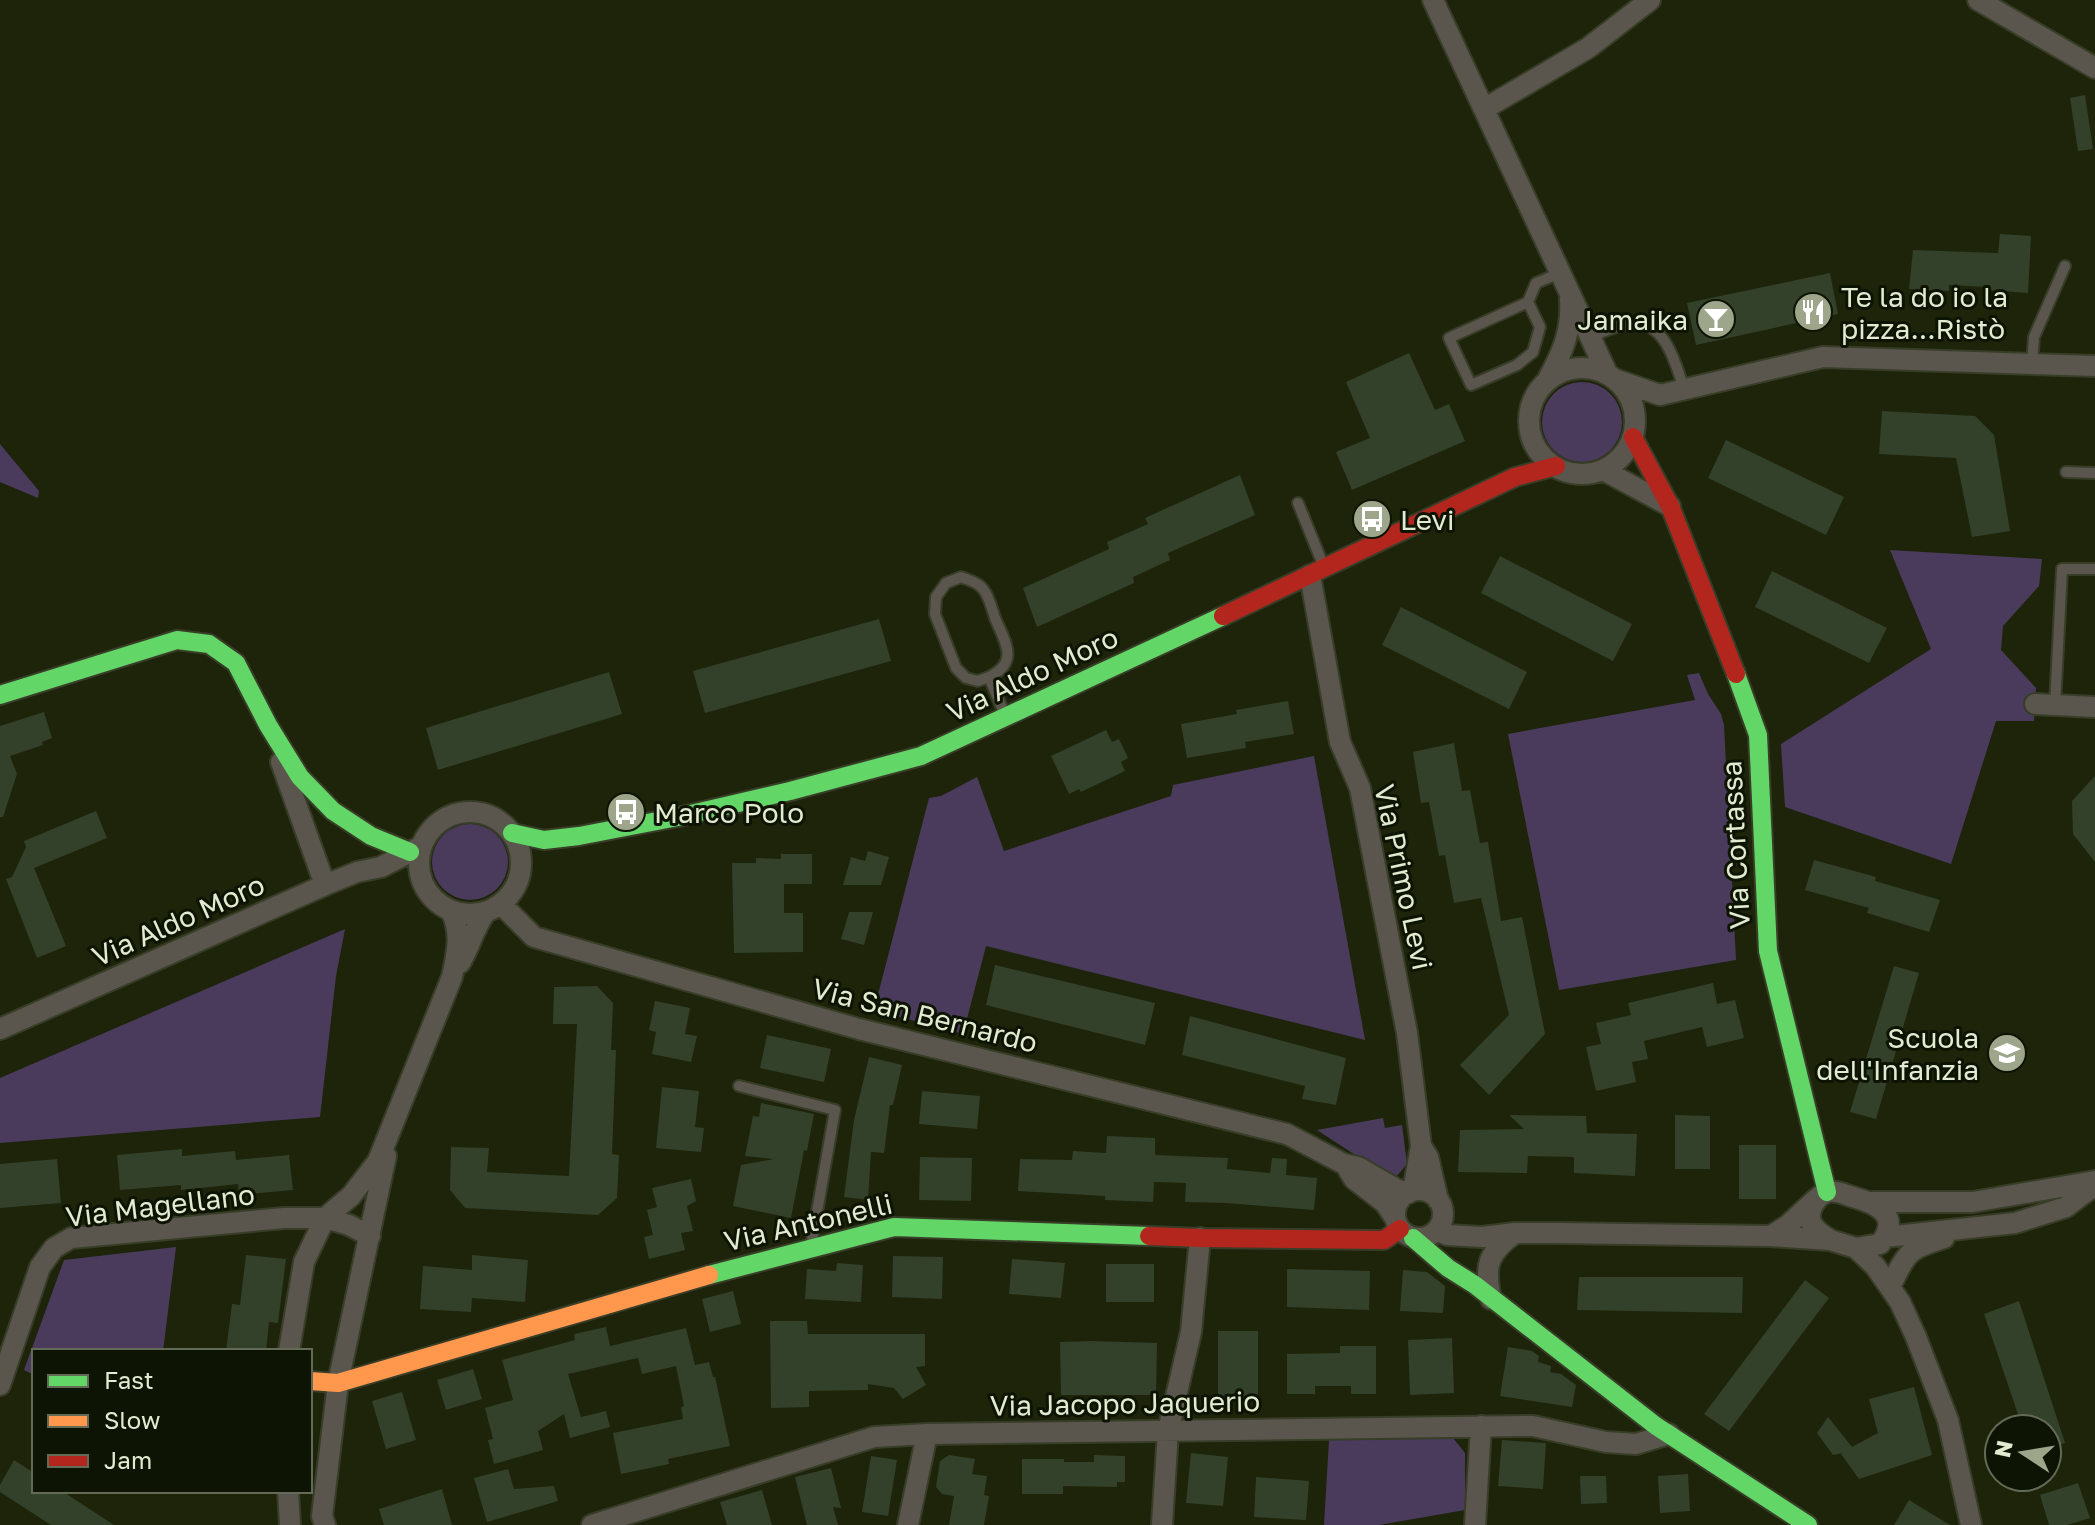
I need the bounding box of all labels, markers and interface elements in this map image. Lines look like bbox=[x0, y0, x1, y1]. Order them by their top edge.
place label: Te la do io la pizza...Ristò bbox=[1841, 280, 2008, 345]
restaurant icon: Te la do io la pizza...Ristò bbox=[1792, 291, 1834, 333]
bar icon: Jamaika bbox=[1695, 298, 1737, 340]
place label: Jamaika bbox=[1577, 303, 1688, 336]
bus stop icon: Levi bbox=[1351, 498, 1393, 540]
place label: Levi bbox=[1400, 503, 1455, 536]
street label: Via Aldo Moro bbox=[941, 620, 1123, 728]
street label: Via Cortassa bbox=[1714, 760, 1756, 930]
street label: Via Primo Levi bbox=[1368, 781, 1440, 973]
bus stop icon: Marco Polo bbox=[605, 791, 647, 833]
place label: Marco Polo bbox=[654, 796, 804, 829]
street label: Via Aldo Moro bbox=[87, 867, 269, 973]
street label: Via San Bernardo bbox=[809, 971, 1041, 1059]
place label: Scuola dell'Infanzia bbox=[1816, 1021, 1979, 1086]
school or university icon: Scuola dell'Infanzia bbox=[1986, 1032, 2028, 1074]
street label: Via Magellano bbox=[64, 1177, 256, 1233]
street label: Via Antonelli bbox=[721, 1187, 895, 1257]
legend bbox=[32, 1349, 312, 1493]
text: Fast bbox=[104, 1365, 154, 1394]
street label: Via Jacopo Jaquerio bbox=[989, 1384, 1261, 1422]
text: Slow bbox=[104, 1405, 160, 1434]
north arrow bbox=[1983, 1413, 2063, 1493]
text: N bbox=[1988, 1438, 2018, 1460]
text: Jam bbox=[104, 1445, 152, 1474]

